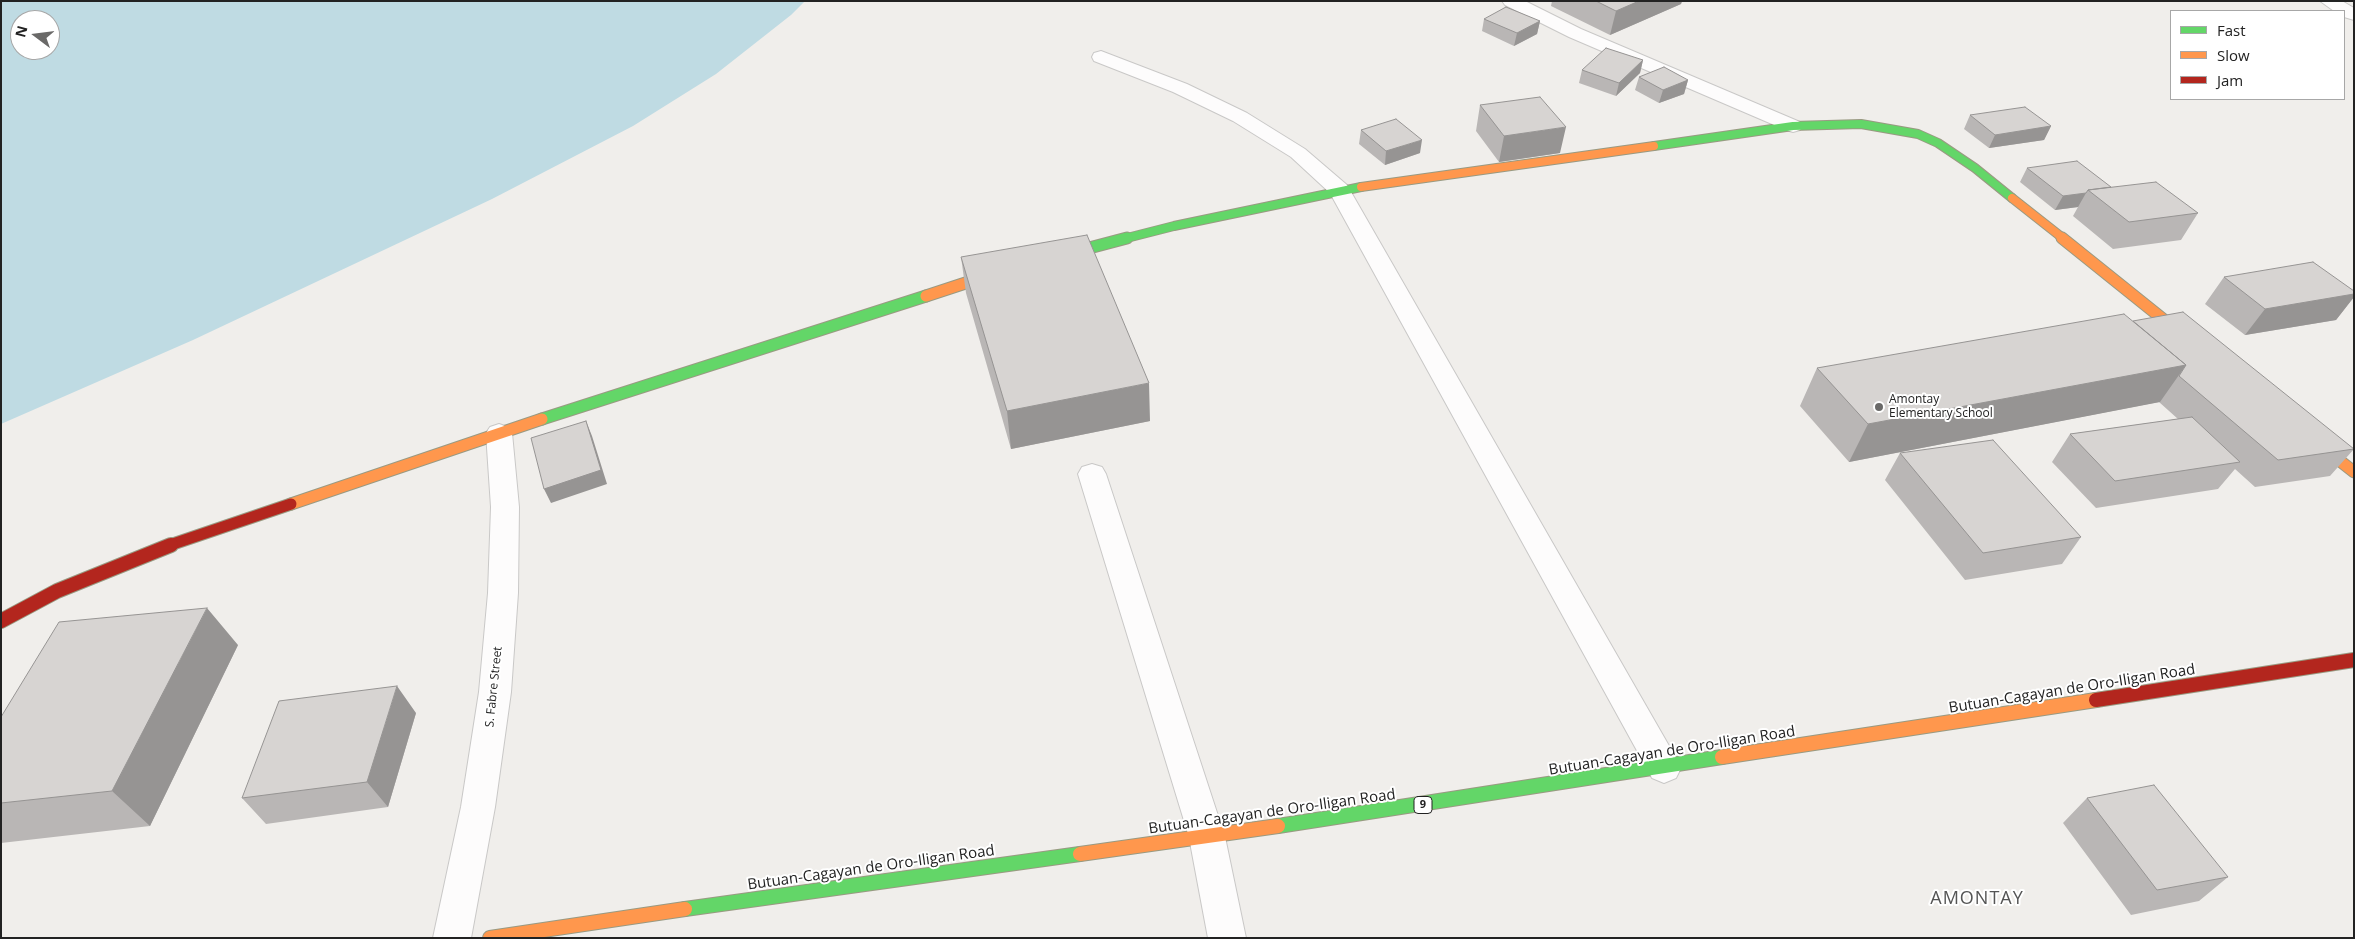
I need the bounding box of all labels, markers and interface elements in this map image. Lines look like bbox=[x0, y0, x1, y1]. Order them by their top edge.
north arrow bbox=[10, 10, 60, 60]
legend bbox=[2170, 10, 2345, 100]
text: Fast bbox=[2217, 20, 2246, 40]
text: N bbox=[10, 23, 32, 39]
text: Slow bbox=[2217, 45, 2250, 65]
text: Jam bbox=[2217, 70, 2243, 90]
place label: Amontay Elementary School bbox=[1889, 393, 1993, 421]
marker: Amontay Elementary School bbox=[1873, 401, 1885, 413]
street label: S. Fabre Street bbox=[483, 646, 505, 728]
street label: Butuan-Cagayan de Oro-Iligan Road bbox=[1947, 661, 2197, 717]
street label: Butuan-Cagayan de Oro-Iligan Road bbox=[1547, 723, 1797, 779]
street label: Butuan-Cagayan de Oro-Iligan Road bbox=[1147, 786, 1397, 838]
road number: 9 bbox=[1414, 796, 1432, 814]
street label: Butuan-Cagayan de Oro-Iligan Road bbox=[746, 842, 996, 894]
district label: AMONTAY bbox=[1929, 888, 2025, 910]

